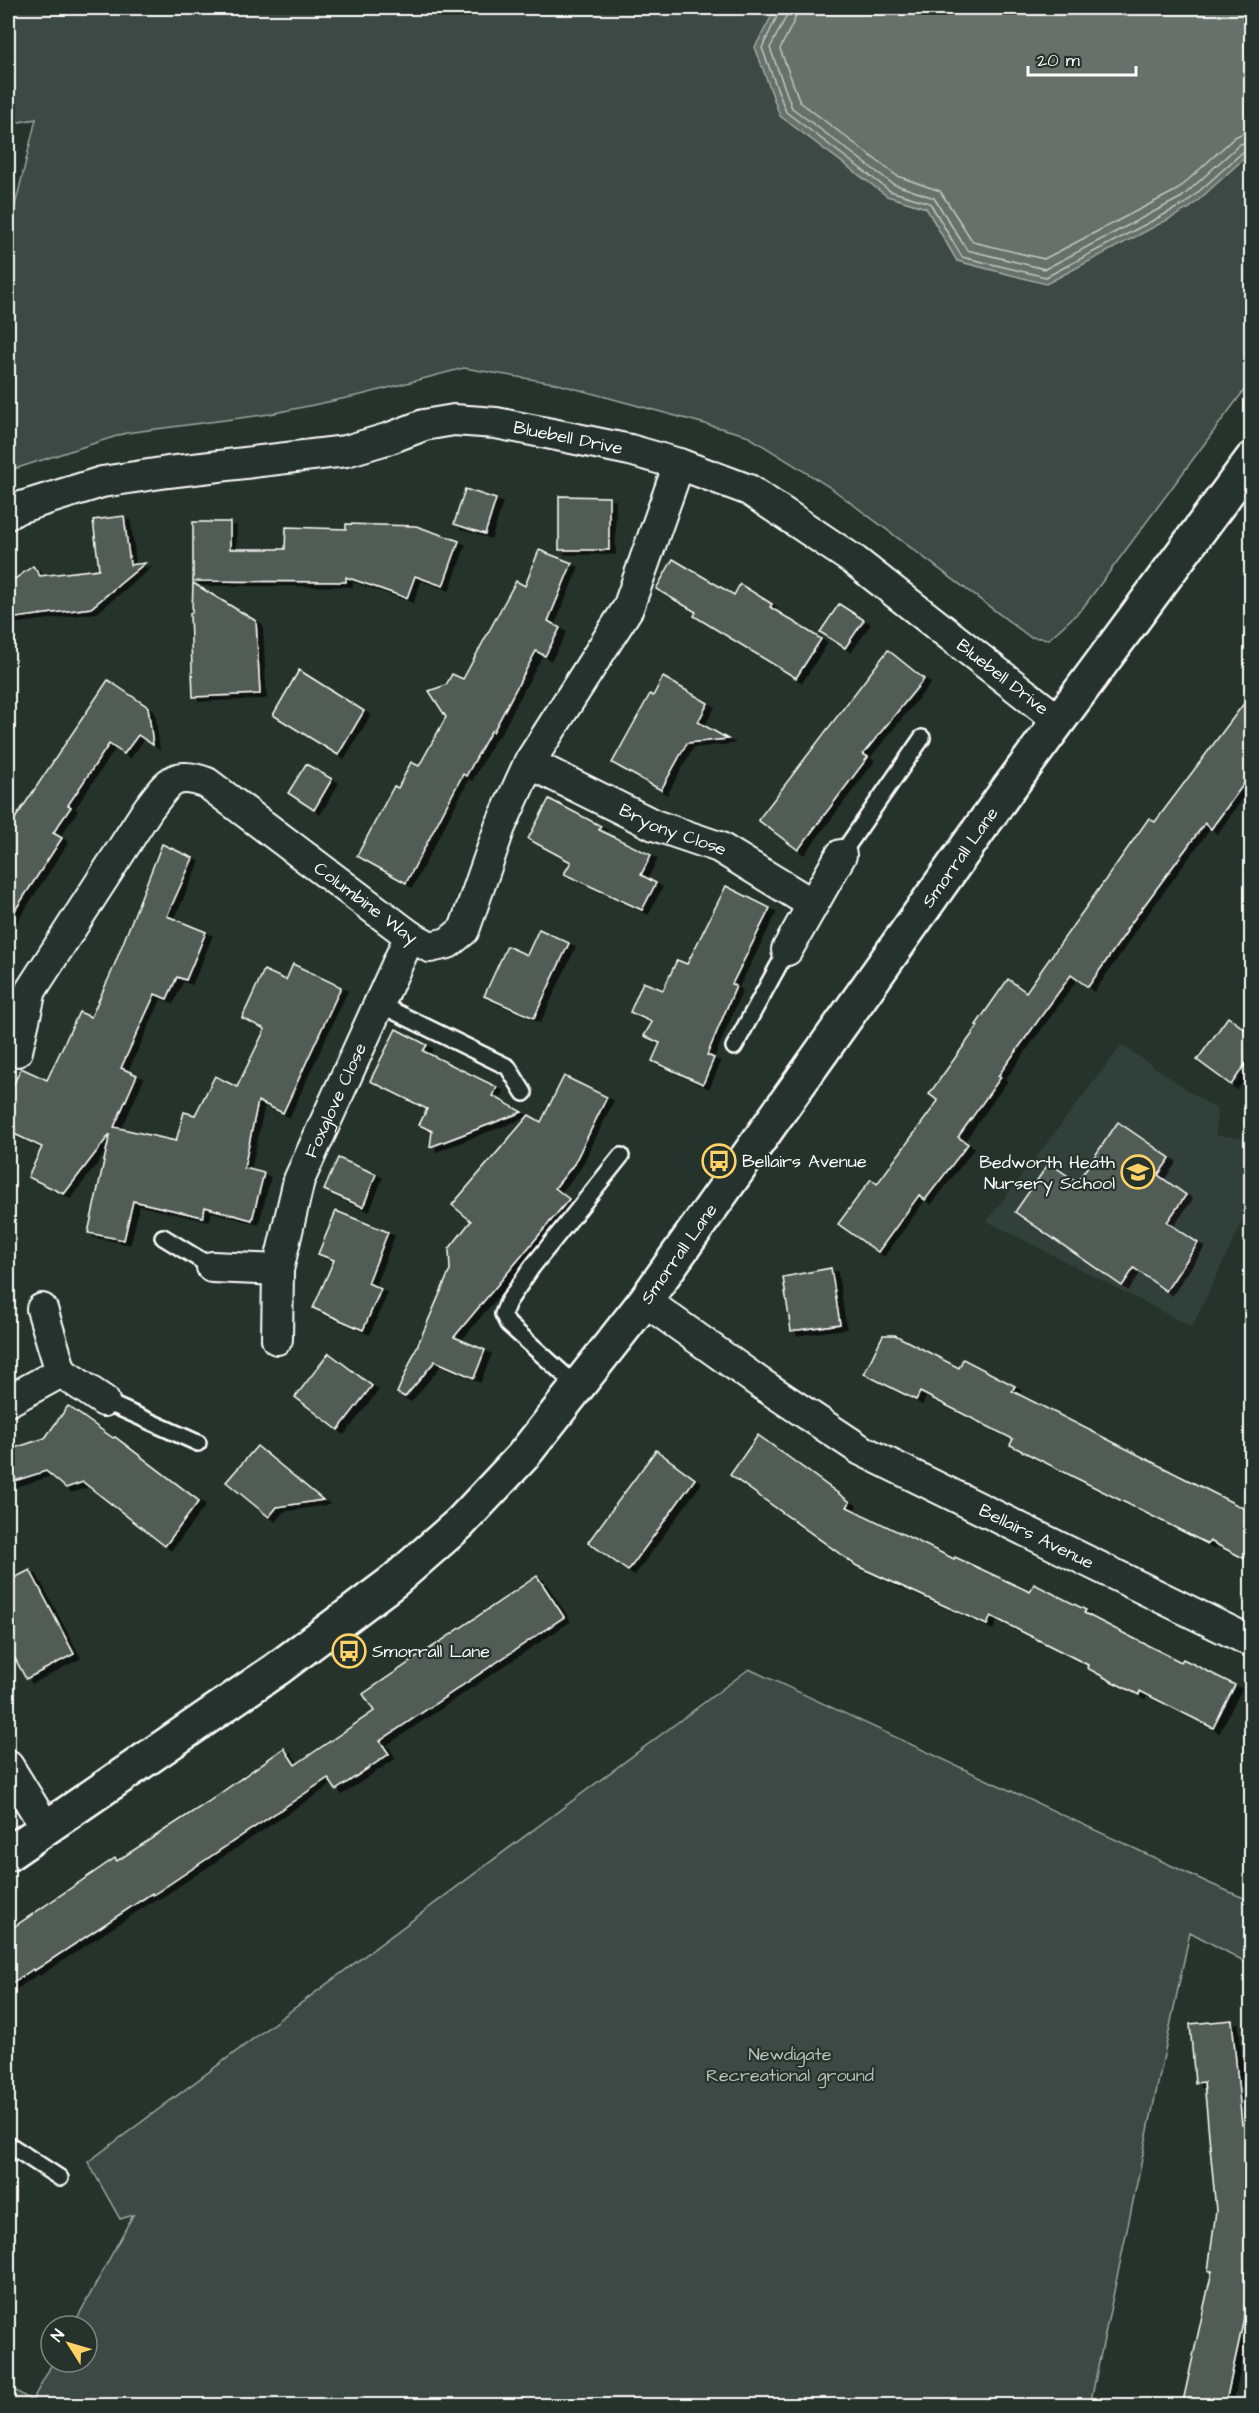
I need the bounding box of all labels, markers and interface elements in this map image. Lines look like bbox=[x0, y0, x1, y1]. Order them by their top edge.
scale bar bbox=[1028, 39, 1136, 77]
text: 20 m bbox=[1037, 48, 1080, 73]
street label: Bluebell Drive bbox=[511, 414, 625, 461]
street label: Bluebell Drive bbox=[951, 633, 1054, 721]
street label: Bryony Close bbox=[615, 797, 732, 862]
street label: Smorrall Lane bbox=[915, 802, 1004, 913]
street label: Columbine Way bbox=[309, 856, 422, 951]
street label: Foxglove Close bbox=[298, 1038, 372, 1162]
bus stop icon: Bellairs Avenue bbox=[701, 1143, 737, 1179]
place label: Bellairs Avenue bbox=[742, 1149, 867, 1174]
place label: Bedworth Heath Nursery School bbox=[979, 1150, 1115, 1197]
school or university icon: Bedworth Heath Nursery School bbox=[1120, 1154, 1156, 1190]
street label: Smorrall Lane bbox=[634, 1198, 723, 1309]
street label: Bellairs Avenue bbox=[975, 1497, 1098, 1575]
bus stop icon: Smorrall Lane bbox=[331, 1633, 367, 1669]
place label: Smorrall Lane bbox=[372, 1639, 490, 1664]
park label: Newdigate Recreational ground bbox=[706, 2042, 874, 2089]
north arrow bbox=[39, 2314, 99, 2374]
text: N bbox=[46, 2325, 70, 2346]

